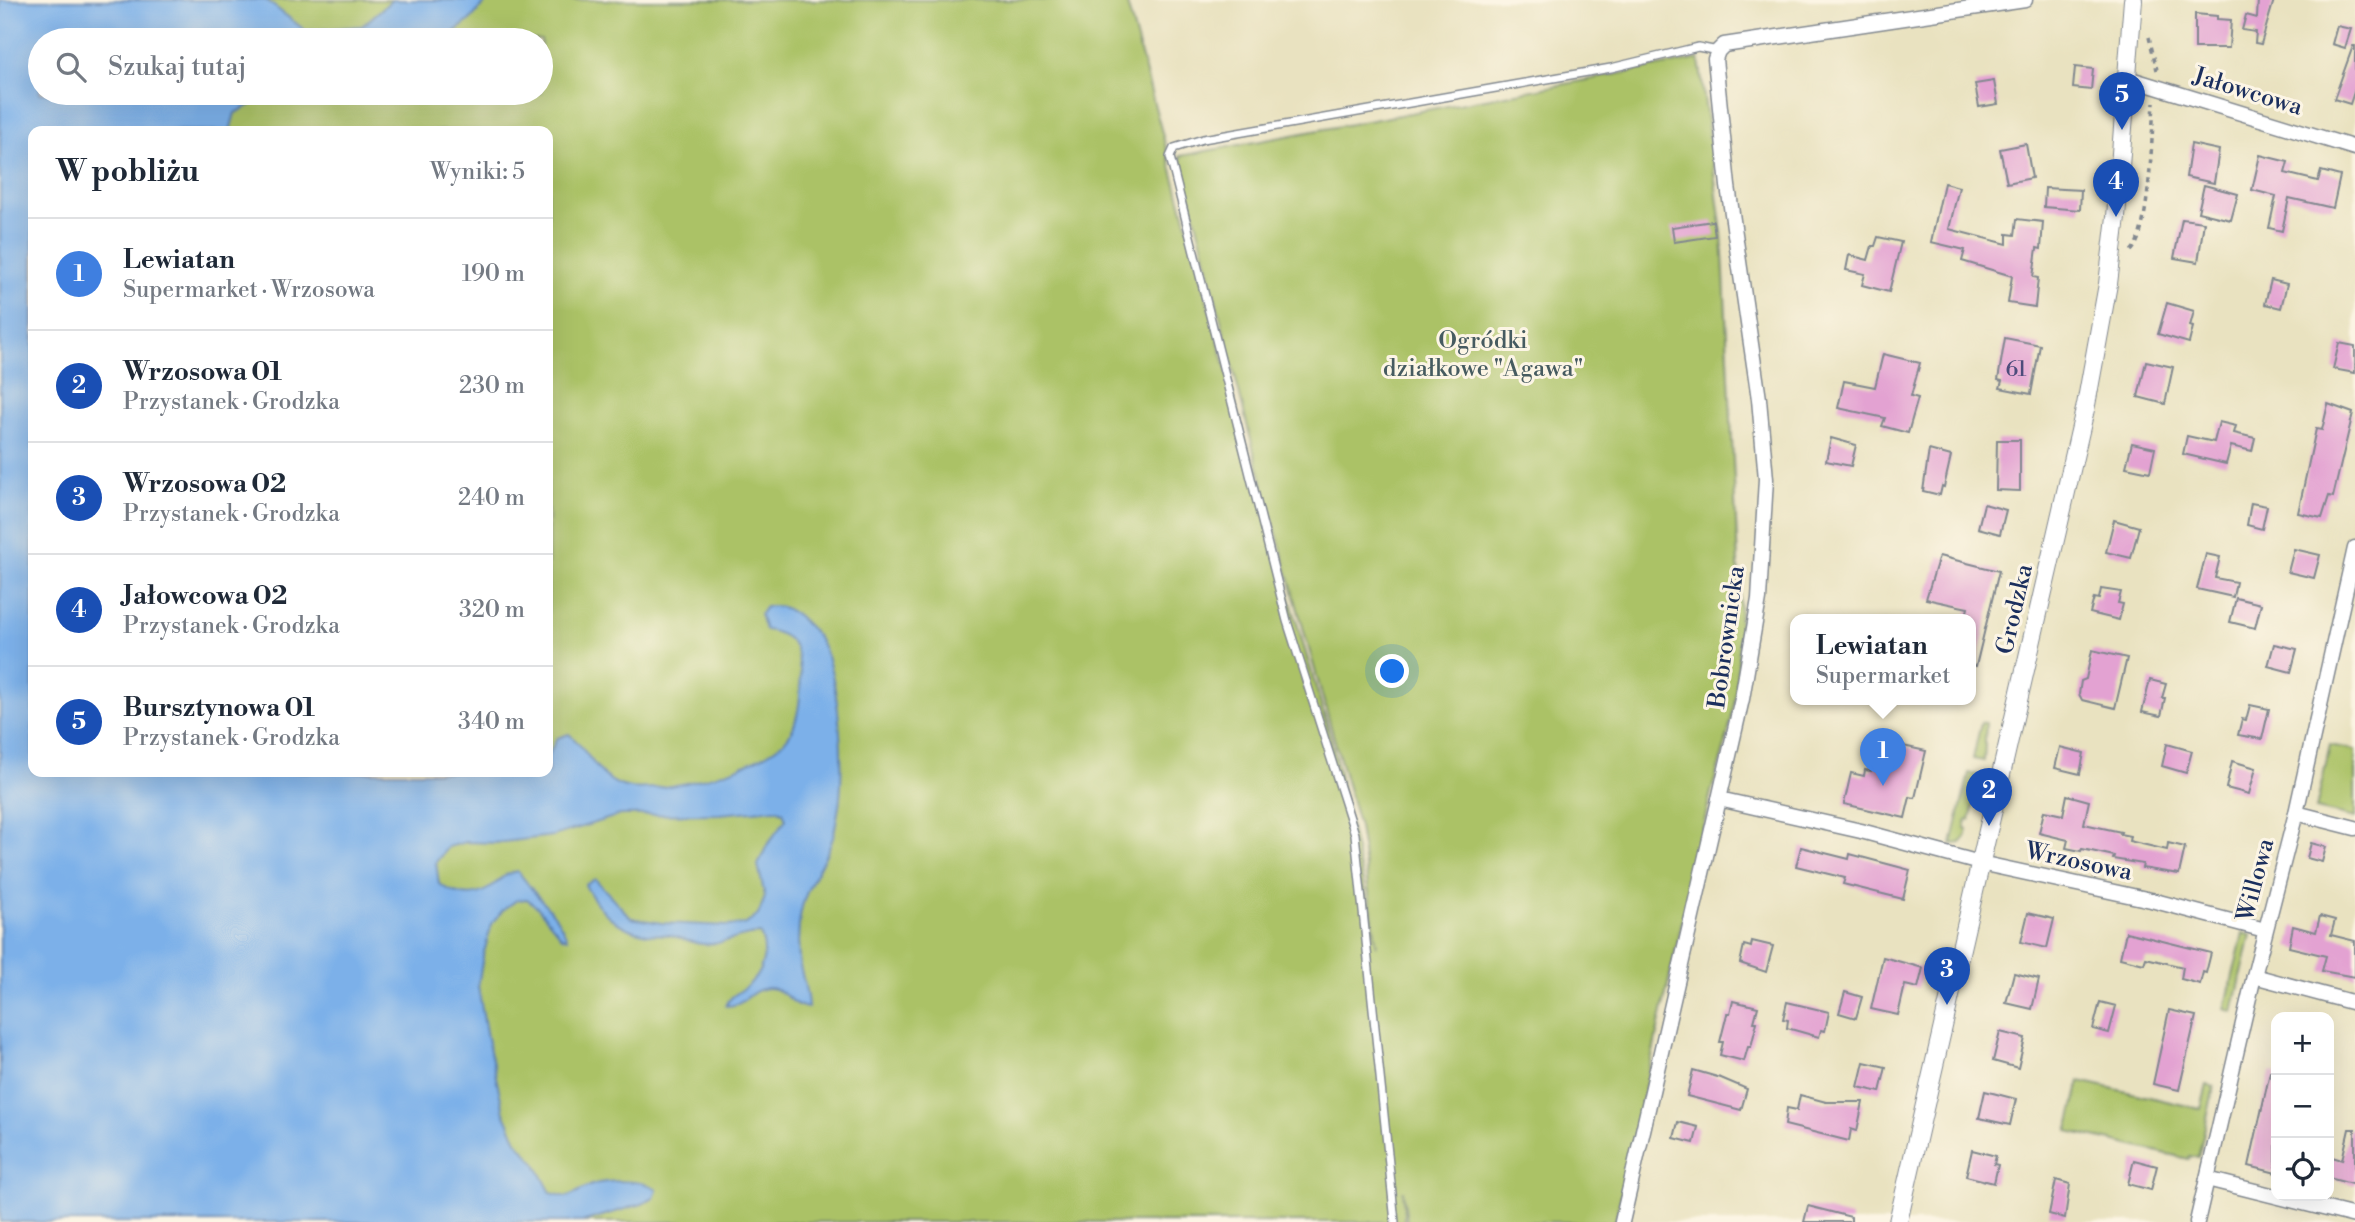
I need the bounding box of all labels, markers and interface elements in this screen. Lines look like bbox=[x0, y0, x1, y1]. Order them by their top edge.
search box bbox=[28, 28, 553, 105]
icon: search bbox=[52, 48, 90, 86]
text: Szukaj tutaj bbox=[108, 51, 247, 83]
street label: Jałowcowa bbox=[2188, 61, 2307, 123]
pin: 5 bbox=[2099, 72, 2145, 130]
text: W pobliżu bbox=[56, 153, 199, 191]
text: Wyniki: 5 bbox=[430, 158, 525, 186]
pin: 4 bbox=[2093, 159, 2139, 217]
text: Lewiatan bbox=[123, 244, 235, 276]
text: 1 bbox=[73, 260, 85, 288]
text: 190 m bbox=[462, 260, 525, 288]
text: Supermarket · Wrzosowa bbox=[123, 276, 375, 304]
park label: Ogródki działkowe "Agawa" bbox=[1383, 326, 1583, 384]
text: Wrzosowa 01 bbox=[123, 356, 282, 388]
house number: 61 bbox=[2005, 357, 2027, 383]
text: 2 bbox=[72, 372, 86, 400]
text: 230 m bbox=[459, 372, 525, 400]
text: Przystanek · Grodzka bbox=[123, 388, 340, 416]
text: Wrzosowa 02 bbox=[123, 468, 286, 500]
text: 3 bbox=[72, 484, 86, 512]
text: 240 m bbox=[458, 484, 525, 512]
text: Przystanek · Grodzka bbox=[123, 500, 340, 528]
street label: Grodzka bbox=[1990, 560, 2040, 657]
street label: Bobrownicka bbox=[1702, 563, 1752, 711]
text: Jałowcowa 02 bbox=[123, 580, 288, 612]
text: 4 bbox=[71, 596, 87, 624]
text: 320 m bbox=[459, 596, 525, 624]
text: Przystanek · Grodzka bbox=[123, 612, 340, 640]
popup bbox=[1790, 614, 1976, 705]
text: Lewiatan bbox=[1816, 630, 1928, 662]
your location bbox=[1375, 654, 1409, 688]
text: Supermarket bbox=[1816, 662, 1950, 690]
text: Bursztynowa 01 bbox=[123, 692, 315, 724]
text: 5 bbox=[72, 708, 86, 736]
text: 340 m bbox=[458, 708, 525, 736]
text: Przystanek · Grodzka bbox=[123, 724, 340, 752]
pin: 1 bbox=[1860, 728, 1906, 786]
pin: 2 bbox=[1966, 768, 2012, 826]
street label: Willowa bbox=[2230, 835, 2282, 926]
street label: Wrzosowa bbox=[2022, 836, 2136, 888]
pin: 3 bbox=[1924, 947, 1970, 1005]
map controls bbox=[2271, 1012, 2334, 1201]
button: + bbox=[2271, 1012, 2334, 1075]
button: − bbox=[2271, 1075, 2334, 1138]
button: locate bbox=[2271, 1138, 2334, 1201]

